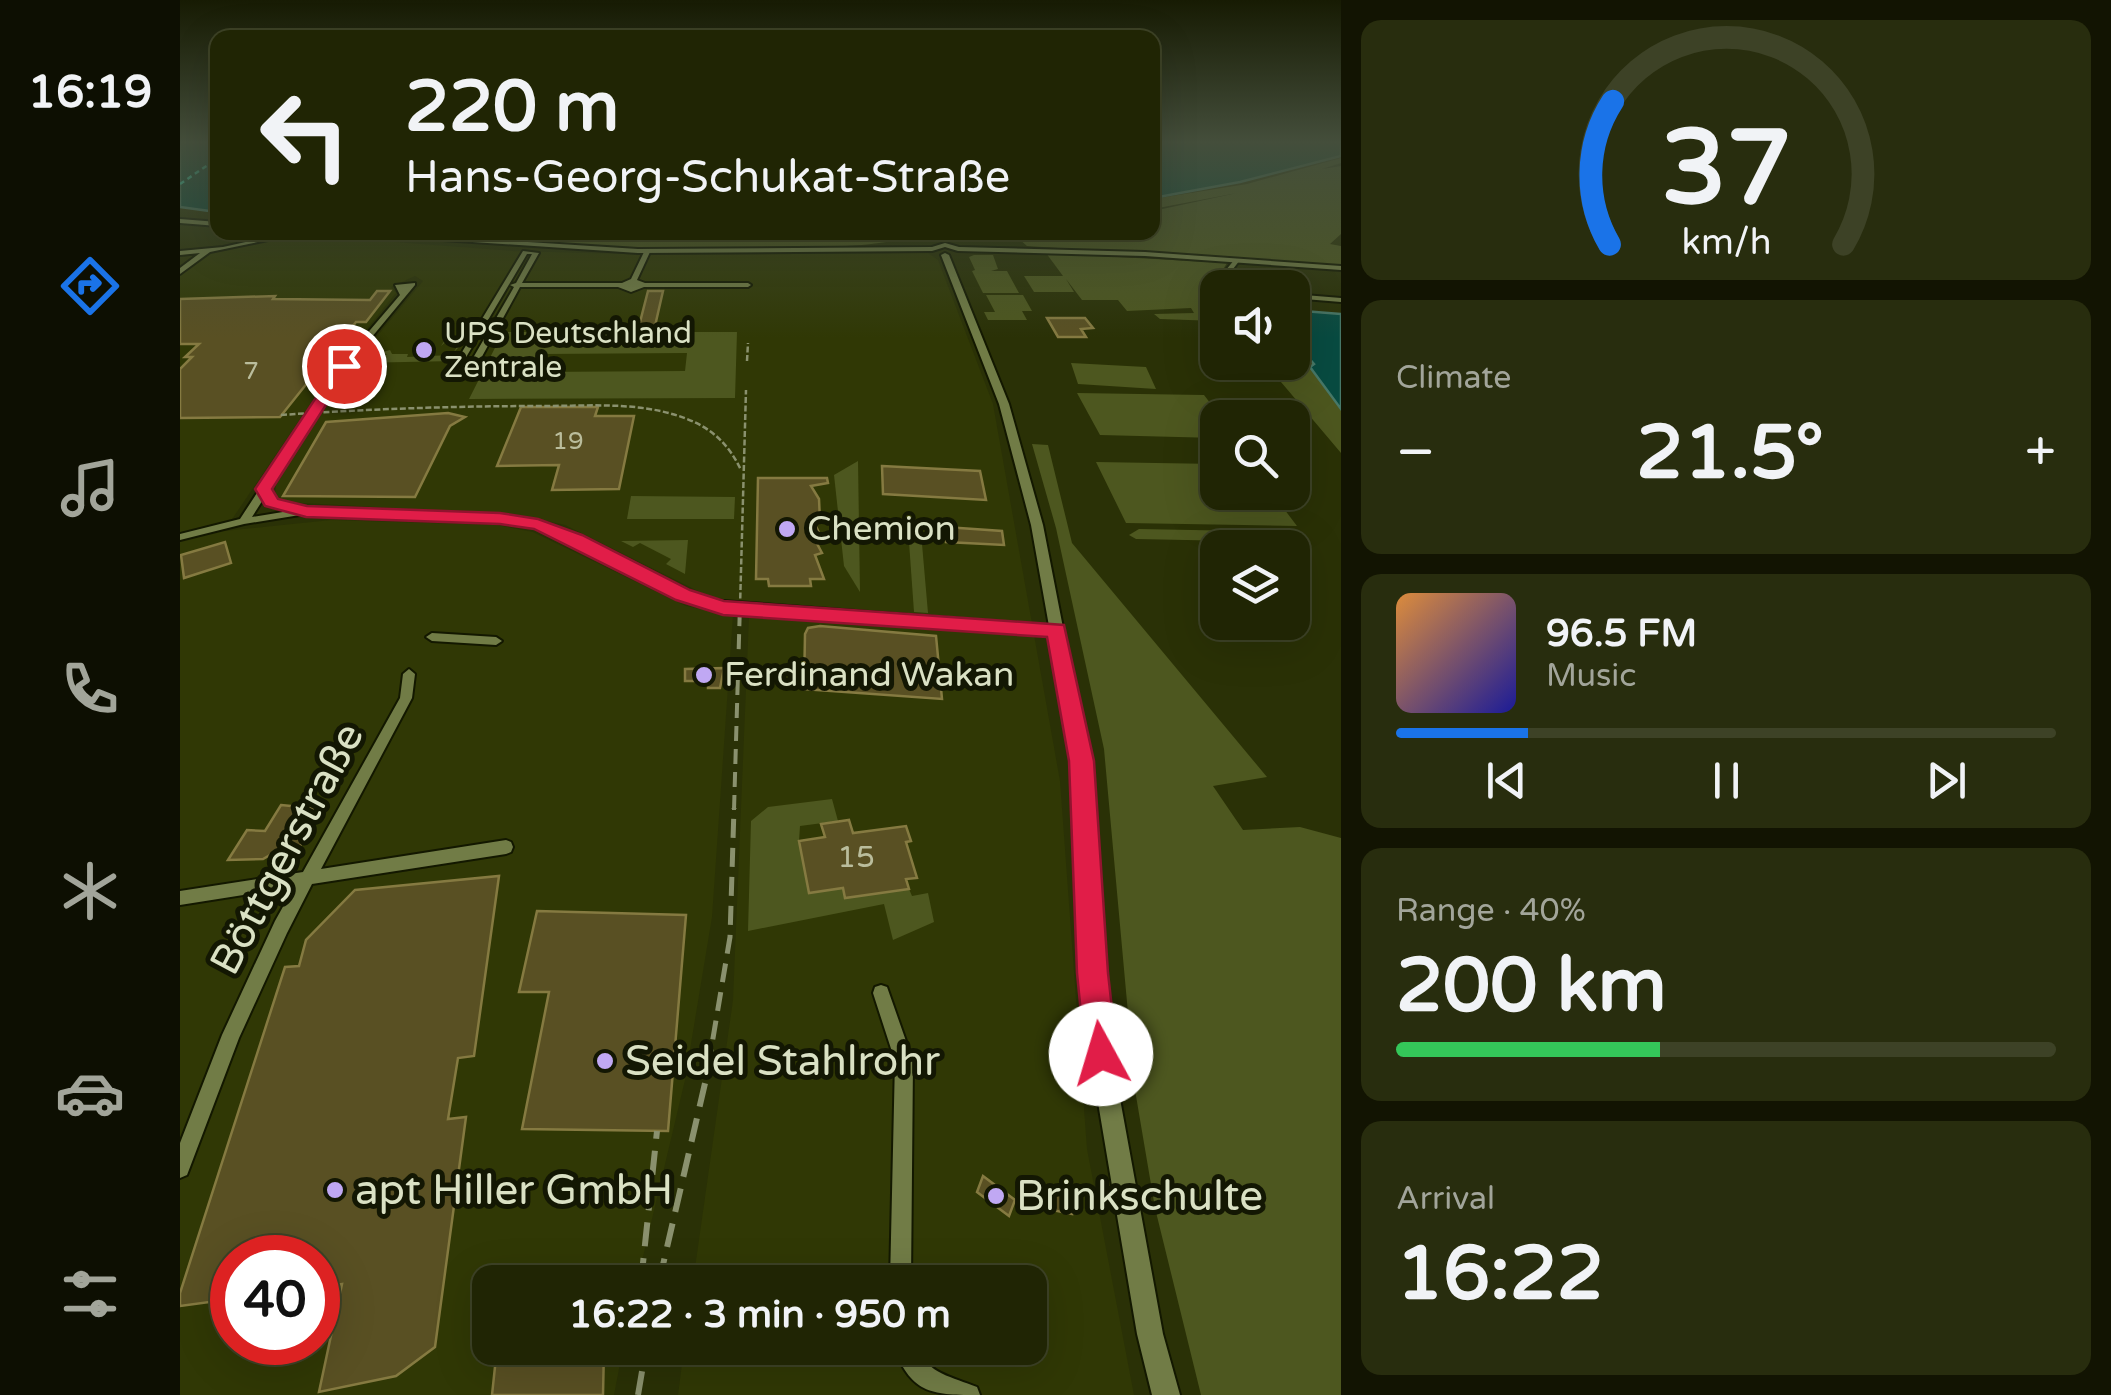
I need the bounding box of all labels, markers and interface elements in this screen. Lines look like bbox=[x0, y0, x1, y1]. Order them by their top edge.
text: 16:19 bbox=[28, 66, 152, 120]
text: 220 m bbox=[405, 66, 619, 150]
icon: left bbox=[240, 70, 370, 200]
text: 37 bbox=[1661, 107, 1791, 232]
text: Hans-Georg-Schukat-Straße bbox=[405, 151, 1010, 205]
text: km/h bbox=[1681, 221, 1771, 264]
icon: directions bbox=[55, 251, 125, 321]
map controls bbox=[1200, 270, 1310, 640]
button: sound bbox=[1200, 270, 1310, 380]
place label: UPS Deutschland Zentrale bbox=[444, 315, 692, 386]
pin bbox=[302, 324, 387, 409]
icon: arrive bbox=[317, 339, 372, 394]
marker: UPS Deutschland Zentrale bbox=[413, 339, 435, 361]
house number: 7 bbox=[243, 356, 259, 386]
text: Climate bbox=[1396, 359, 1511, 397]
button: search bbox=[1200, 400, 1310, 510]
text: 21.5° bbox=[1636, 408, 1824, 498]
text: − bbox=[1396, 420, 1435, 486]
text: + bbox=[2025, 420, 2056, 486]
house number: 19 bbox=[552, 426, 584, 456]
icon: music bbox=[55, 453, 125, 523]
place label: Chemion bbox=[807, 508, 956, 550]
marker: Chemion bbox=[776, 518, 798, 540]
button: layers bbox=[1200, 530, 1310, 640]
text: 96.5 FM bbox=[1546, 611, 1697, 657]
icon: phone bbox=[55, 654, 125, 724]
place label: Ferdinand Wakan bbox=[724, 654, 1014, 696]
text: Music bbox=[1546, 657, 1636, 695]
marker: Ferdinand Wakan bbox=[693, 664, 715, 686]
street label: Böttgerstraße bbox=[199, 715, 375, 983]
icon: previous bbox=[1479, 753, 1534, 808]
icon: pause bbox=[1699, 753, 1754, 808]
icon: next bbox=[1919, 753, 1974, 808]
house number: 15 bbox=[837, 839, 875, 876]
icon: climate bbox=[55, 856, 125, 926]
text: Range · 40% bbox=[1396, 892, 1586, 930]
text: 200 km bbox=[1396, 941, 1667, 1031]
position arrow bbox=[1049, 1002, 1153, 1106]
place label: Seidel Stahlrohr bbox=[625, 1036, 940, 1087]
marker: Seidel Stahlrohr bbox=[594, 1050, 616, 1072]
icon: car bbox=[55, 1058, 125, 1128]
place label: apt Hiller GmbH bbox=[355, 1165, 673, 1216]
place label: Brinkschulte bbox=[1016, 1171, 1263, 1222]
marker: apt Hiller GmbH bbox=[324, 1179, 346, 1201]
text: Arrival bbox=[1396, 1180, 1495, 1218]
marker: Brinkschulte bbox=[985, 1185, 1007, 1207]
text: 16:22 bbox=[1396, 1229, 1604, 1319]
speed limit sign: 40 bbox=[210, 1235, 340, 1365]
icon: filters bbox=[55, 1259, 125, 1329]
text: 16:22 · 3 min · 950 m bbox=[568, 1292, 951, 1338]

